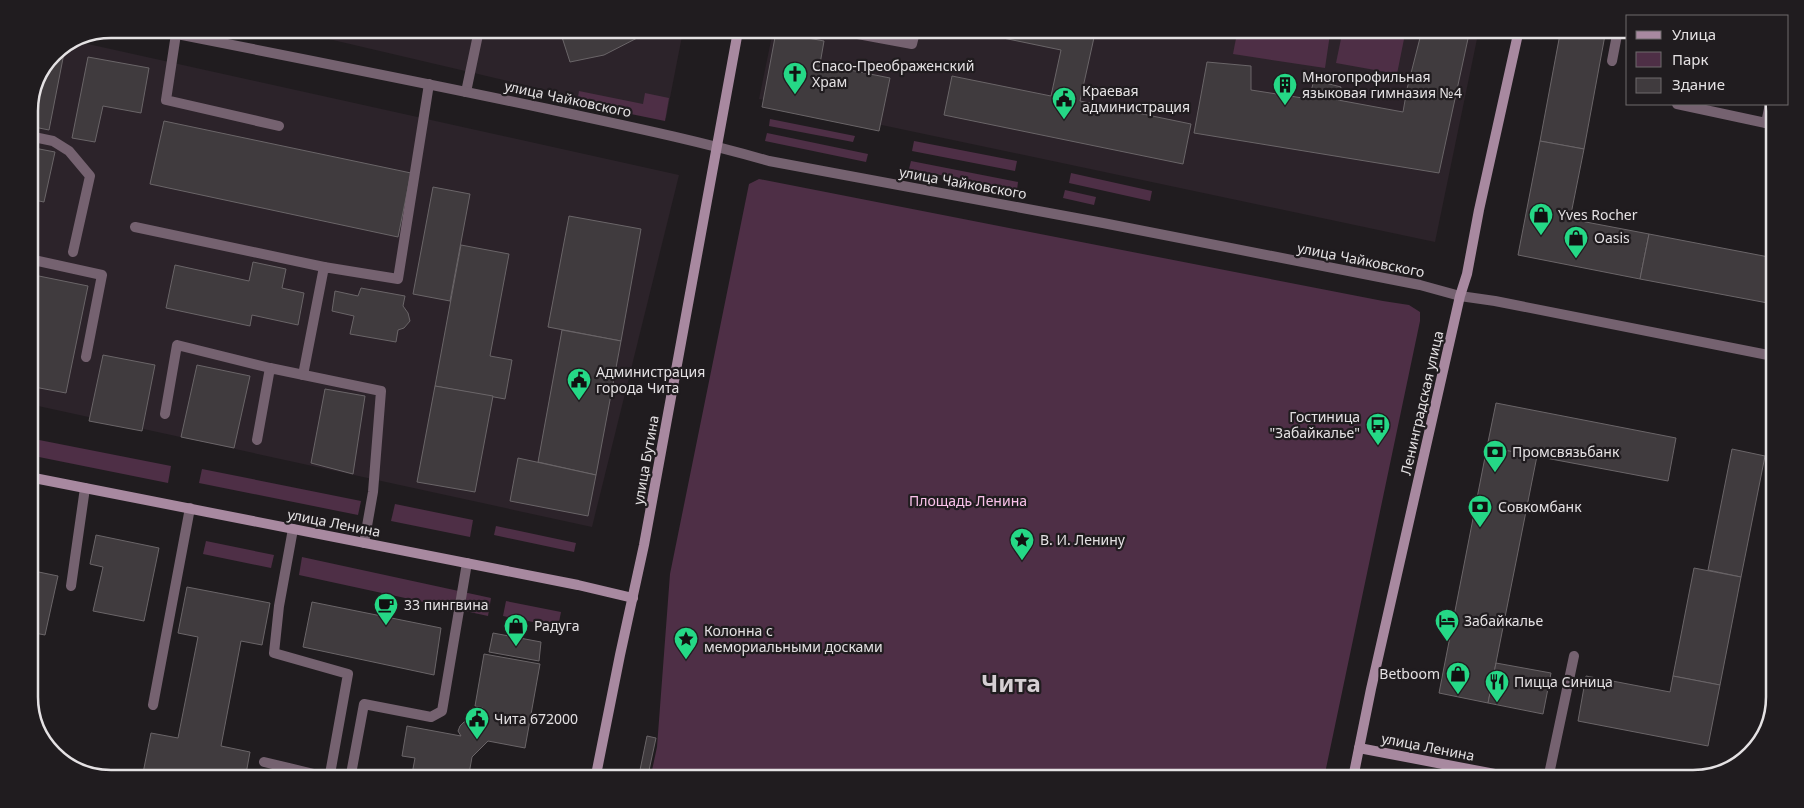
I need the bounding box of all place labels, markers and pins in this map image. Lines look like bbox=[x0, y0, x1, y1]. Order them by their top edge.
place label: Спасо-Преображенский Храм bbox=[812, 56, 974, 91]
church icon: Спасо-Преображенский Храм bbox=[782, 61, 808, 95]
place label: Многопрофильная языковая гимназия №4 bbox=[1302, 67, 1462, 102]
building icon: Многопрофильная языковая гимназия №4 bbox=[1272, 72, 1298, 106]
place label: Краевая администрация bbox=[1082, 81, 1190, 116]
public building icon: Краевая администрация bbox=[1051, 86, 1077, 120]
shop icon: Yves Rocher bbox=[1528, 202, 1554, 236]
place label: Yves Rocher bbox=[1558, 205, 1638, 224]
shop icon: Oasis bbox=[1563, 225, 1589, 259]
place label: Oasis bbox=[1594, 228, 1630, 247]
place label: Администрация города Чита bbox=[596, 362, 705, 397]
public building icon: Администрация города Чита bbox=[566, 367, 592, 401]
place label: Гостиница "Забайкалье" bbox=[1269, 407, 1360, 442]
bus stop icon: Гостиница "Забайкалье" bbox=[1365, 412, 1391, 446]
bank icon: Промсвязьбанк bbox=[1482, 439, 1508, 473]
place label: Промсвязьбанк bbox=[1512, 442, 1620, 461]
bank icon: Совкомбанк bbox=[1467, 494, 1493, 528]
place label: Совкомбанк bbox=[1498, 497, 1582, 516]
place icon: В. И. Ленину bbox=[1009, 527, 1035, 561]
place label: В. И. Ленину bbox=[1040, 530, 1126, 549]
cafe icon: 33 пингвина bbox=[373, 592, 399, 626]
place label: 33 пингвина bbox=[404, 595, 489, 614]
hotel icon: Забайкалье bbox=[1434, 608, 1460, 642]
place label: Забайкалье bbox=[1464, 611, 1543, 630]
shop icon: Радуга bbox=[503, 613, 529, 647]
place label: Радуга bbox=[534, 616, 579, 635]
place label: Колонна с мемориальными досками bbox=[704, 621, 883, 656]
place icon: Колонна с мемориальными досками bbox=[673, 626, 699, 660]
shop icon: Betboom bbox=[1445, 661, 1471, 695]
place label: Betboom bbox=[1379, 664, 1440, 683]
restaurant icon: Пицца Синица bbox=[1484, 669, 1510, 703]
place label: Пицца Синица bbox=[1514, 672, 1613, 691]
public building icon: Чита 672000 bbox=[464, 706, 490, 740]
place label: Чита 672000 bbox=[494, 709, 578, 728]

